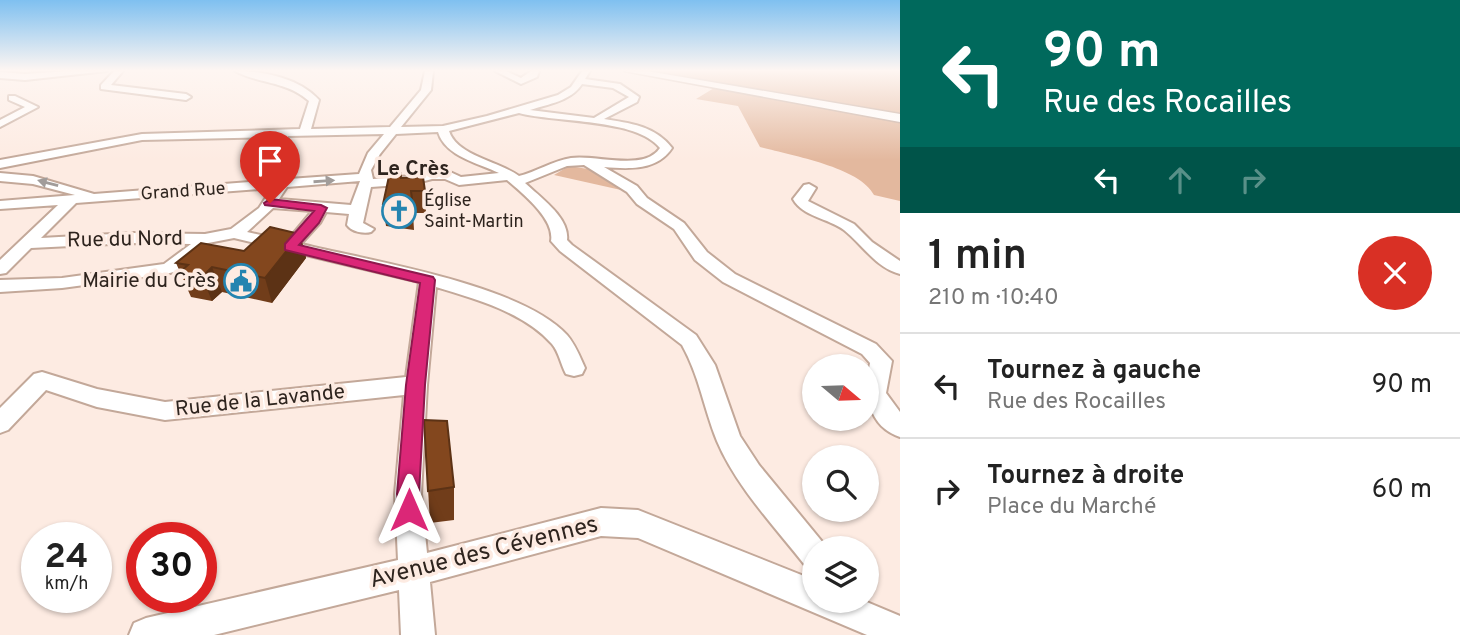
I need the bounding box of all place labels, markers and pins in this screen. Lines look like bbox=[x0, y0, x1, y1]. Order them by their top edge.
pin bbox=[240, 131, 300, 203]
place label: Église Saint-Martin bbox=[424, 188, 524, 234]
church icon: Église Saint-Martin bbox=[380, 192, 418, 230]
public building icon: Mairie du Crès bbox=[222, 262, 260, 300]
place label: Mairie du Crès bbox=[82, 268, 216, 295]

